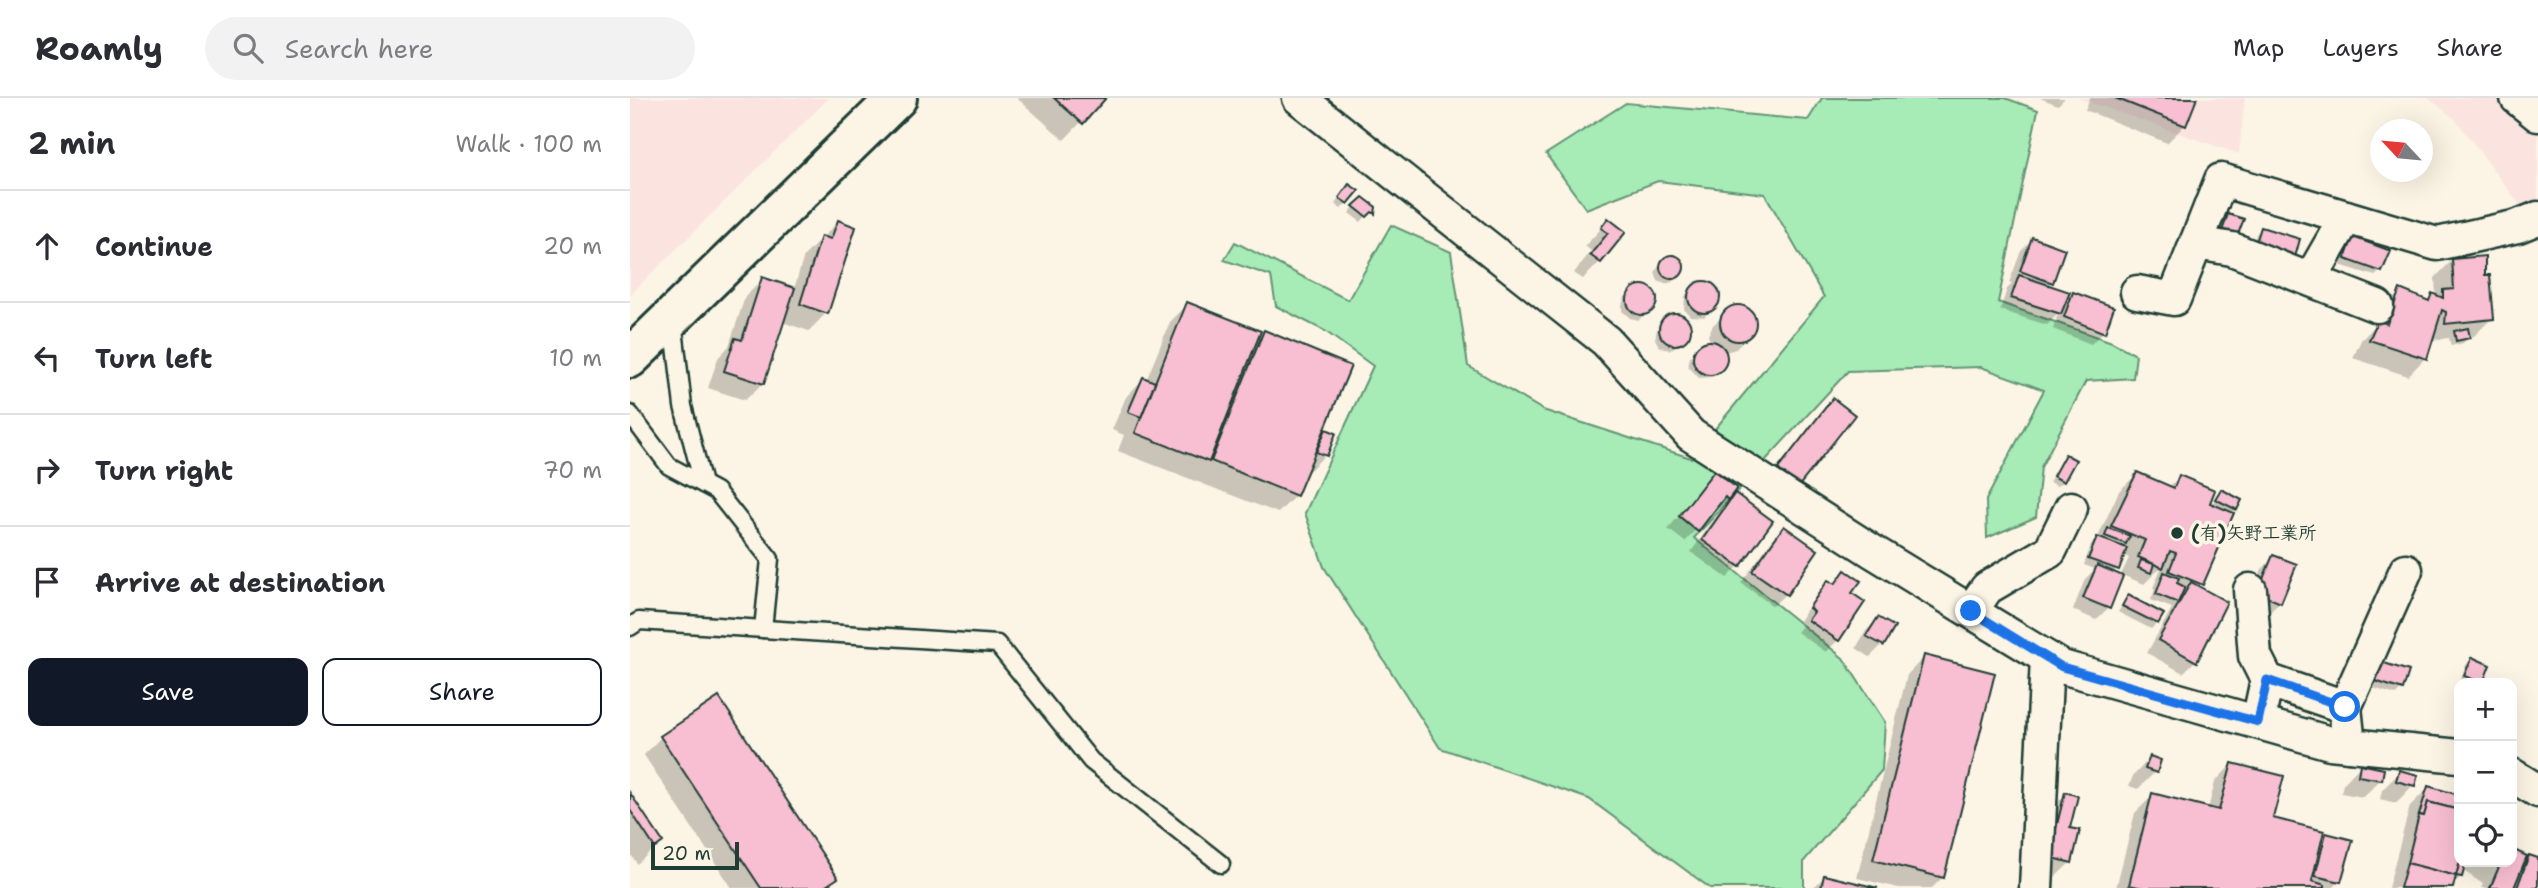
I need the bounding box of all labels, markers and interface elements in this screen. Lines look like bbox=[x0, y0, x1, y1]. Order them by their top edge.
search box bbox=[205, 17, 695, 80]
text: Roamly bbox=[35, 26, 163, 71]
icon: search bbox=[229, 29, 267, 67]
text: Search here bbox=[285, 31, 433, 66]
text: Map bbox=[2233, 32, 2284, 64]
text: Layers bbox=[2322, 32, 2399, 64]
text: Share bbox=[2437, 32, 2503, 64]
north arrow bbox=[2370, 119, 2433, 182]
text: 2 min bbox=[28, 123, 115, 164]
text: Walk · 100 m bbox=[456, 129, 602, 159]
icon: ahead bbox=[28, 227, 66, 265]
text: Continue bbox=[95, 229, 213, 264]
text: 20 m bbox=[543, 231, 602, 261]
icon: left bbox=[28, 339, 66, 377]
text: Turn left bbox=[95, 341, 212, 376]
text: 10 m bbox=[549, 343, 602, 373]
icon: right bbox=[28, 451, 66, 489]
text: Turn right bbox=[95, 453, 233, 488]
text: 70 m bbox=[543, 455, 602, 485]
place label: (有)矢野工業所 bbox=[2191, 521, 2316, 545]
marker: (有)矢野工業所 bbox=[2169, 525, 2185, 541]
icon: arrive bbox=[28, 563, 66, 601]
text: Arrive at destination bbox=[95, 565, 385, 600]
route end bbox=[1955, 595, 1986, 626]
button: Save bbox=[28, 658, 308, 726]
button: Share bbox=[322, 658, 602, 726]
map controls bbox=[2454, 678, 2517, 867]
button: + bbox=[2454, 678, 2517, 741]
route start bbox=[2329, 691, 2360, 722]
button: − bbox=[2454, 741, 2517, 804]
button: locate bbox=[2454, 804, 2517, 867]
scale bar bbox=[651, 839, 738, 871]
text: 20 m bbox=[662, 841, 711, 866]

